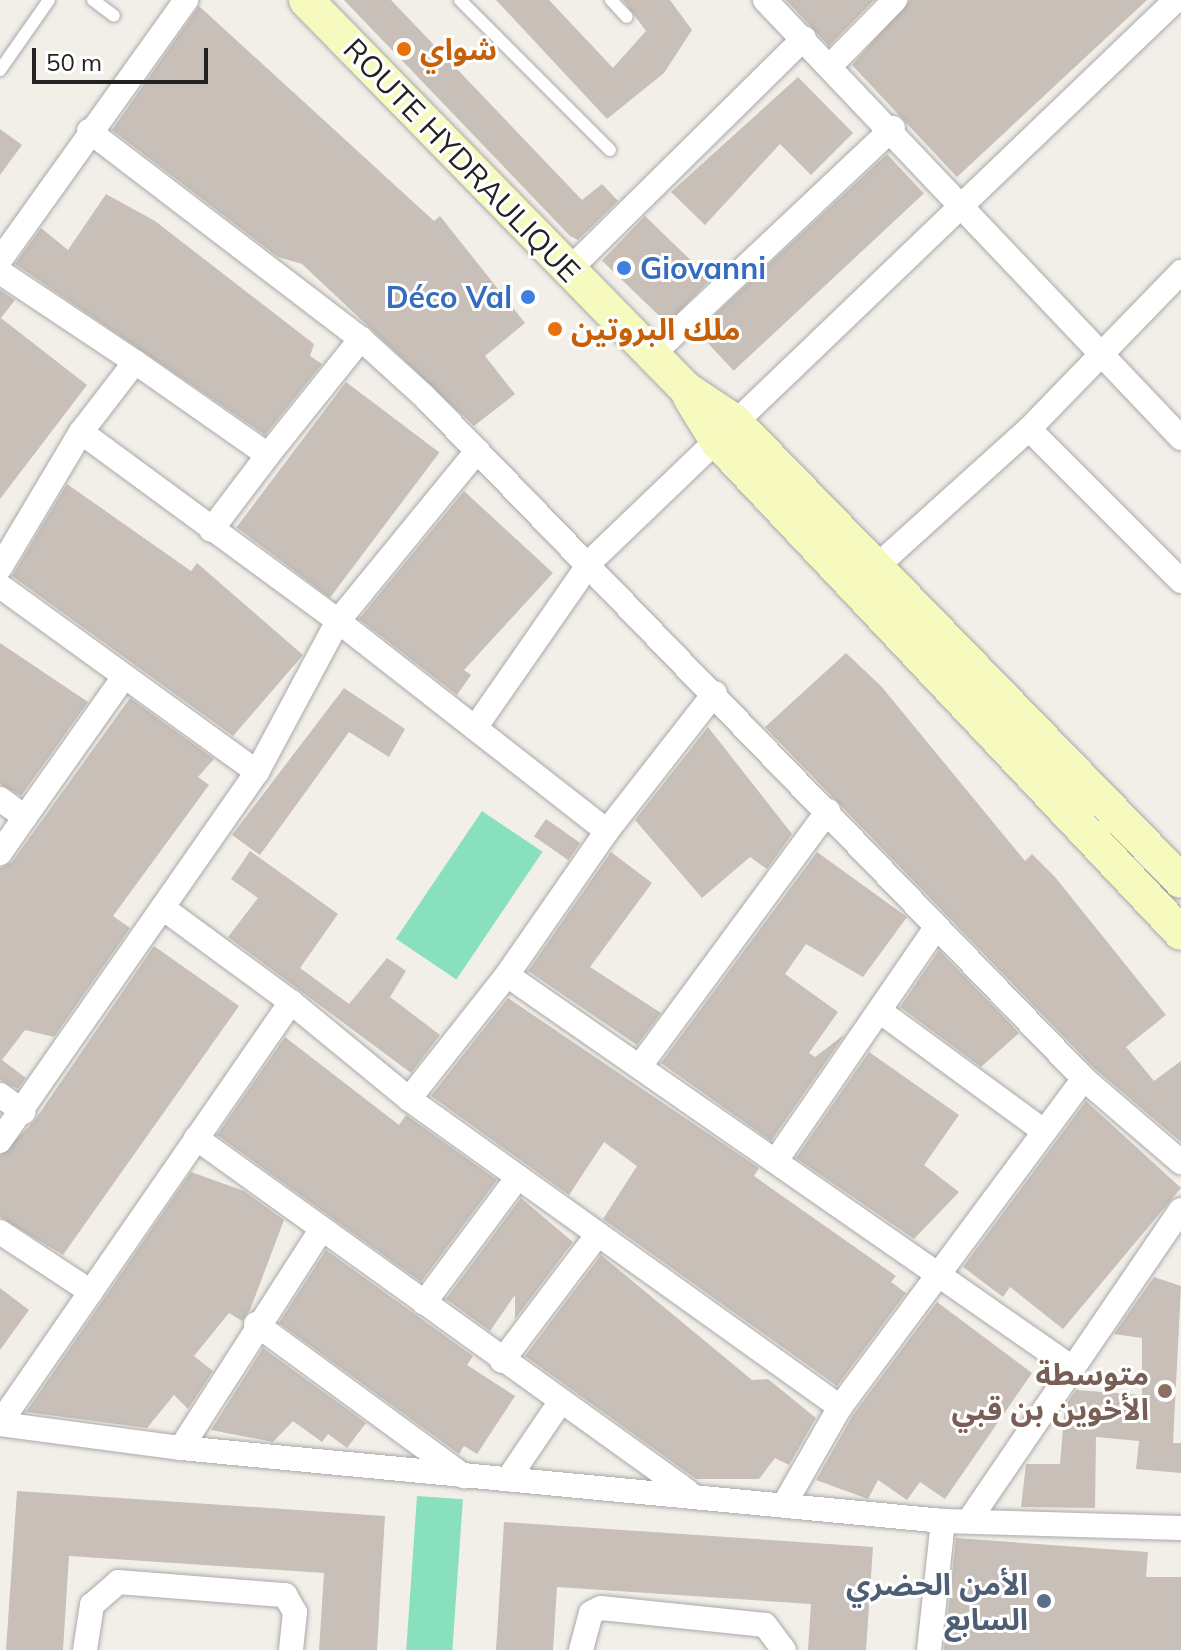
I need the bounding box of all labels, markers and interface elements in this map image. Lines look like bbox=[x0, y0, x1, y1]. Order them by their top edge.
street label: ROUTE HYDRAULIQUE bbox=[336, 31, 588, 289]
place label: شواي bbox=[420, 31, 497, 67]
scale bar bbox=[36, 32, 212, 82]
marker: شواي bbox=[395, 40, 413, 58]
text: 50 m bbox=[46, 47, 102, 77]
place label: Giovanni bbox=[640, 250, 766, 286]
marker: Giovanni bbox=[615, 259, 633, 277]
place label: Déco Val bbox=[386, 279, 512, 315]
marker: Déco Val bbox=[519, 288, 537, 306]
place label: ملك البروتين bbox=[571, 311, 740, 347]
marker: ملك البروتين bbox=[546, 320, 564, 338]
place label: متوسطة الأخوين بن قبي bbox=[952, 1356, 1149, 1426]
marker: متوسطة الأخوين بن قبي bbox=[1156, 1382, 1174, 1400]
place label: الأمن الحضري السابع bbox=[846, 1566, 1028, 1636]
marker: الأمن الحضري السابع bbox=[1035, 1592, 1053, 1610]

